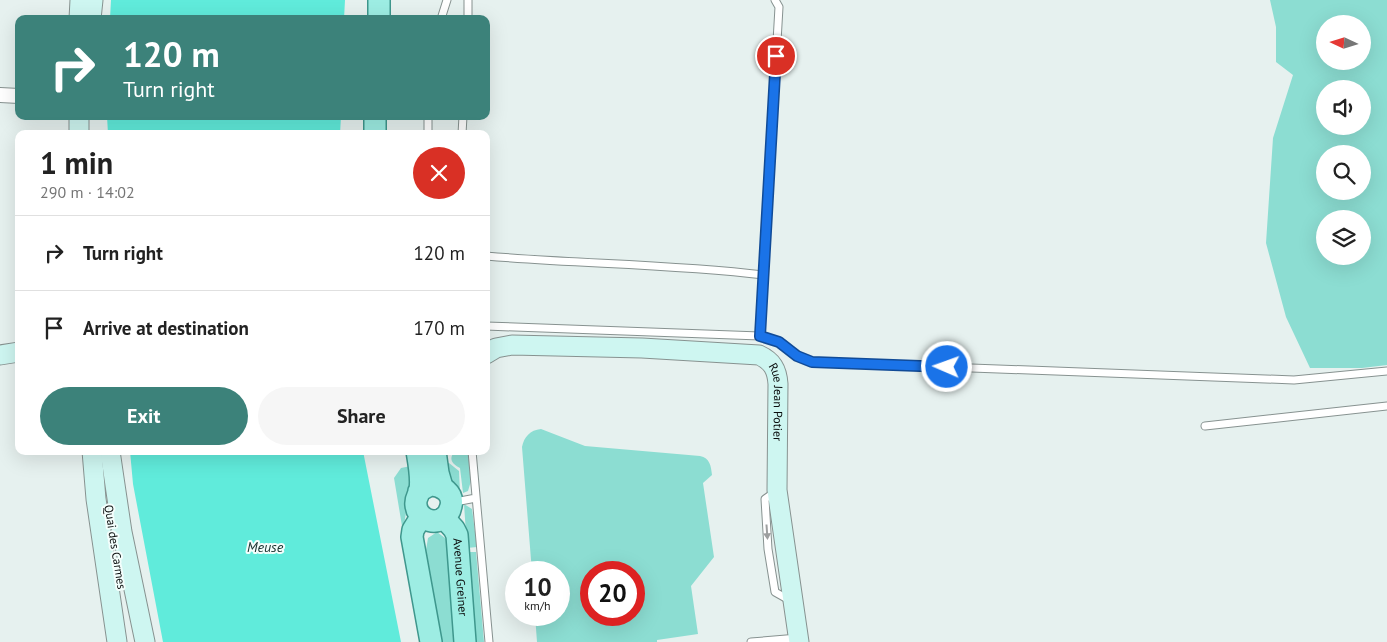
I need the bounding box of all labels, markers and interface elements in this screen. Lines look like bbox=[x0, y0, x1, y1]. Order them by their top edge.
north arrow bbox=[1316, 15, 1371, 70]
map controls bbox=[1316, 15, 1371, 265]
text: 120 m bbox=[123, 31, 220, 77]
icon: right bbox=[40, 35, 105, 100]
pin bbox=[755, 35, 797, 77]
icon: arrive bbox=[762, 42, 790, 70]
text: Turn right bbox=[123, 75, 215, 103]
button: sound bbox=[1316, 80, 1371, 135]
text: 1 min bbox=[40, 143, 113, 182]
button: search bbox=[1316, 145, 1371, 200]
button: close bbox=[413, 147, 465, 199]
text: 290 m · 14:02 bbox=[40, 182, 135, 202]
button: layers bbox=[1316, 210, 1371, 265]
icon: right bbox=[40, 239, 68, 267]
text: Turn right bbox=[83, 241, 163, 265]
text: 120 m bbox=[413, 241, 465, 265]
icon: arrive bbox=[40, 314, 68, 342]
text: Arrive at destination bbox=[83, 316, 249, 340]
text: 170 m bbox=[413, 316, 465, 340]
position arrow bbox=[920, 340, 972, 392]
street label: Rue Jean Potier bbox=[766, 360, 786, 441]
button: Exit bbox=[40, 387, 248, 445]
button: Share bbox=[258, 387, 465, 445]
street label: Quai des Carmes bbox=[101, 504, 130, 590]
one-way arrow bbox=[764, 525, 772, 541]
water label: Meuse bbox=[247, 538, 284, 556]
street label: Avenue Greiner bbox=[450, 538, 471, 617]
speed limit sign: 20 bbox=[580, 561, 645, 626]
text: 10 bbox=[523, 571, 552, 603]
text: km/h bbox=[524, 598, 551, 613]

